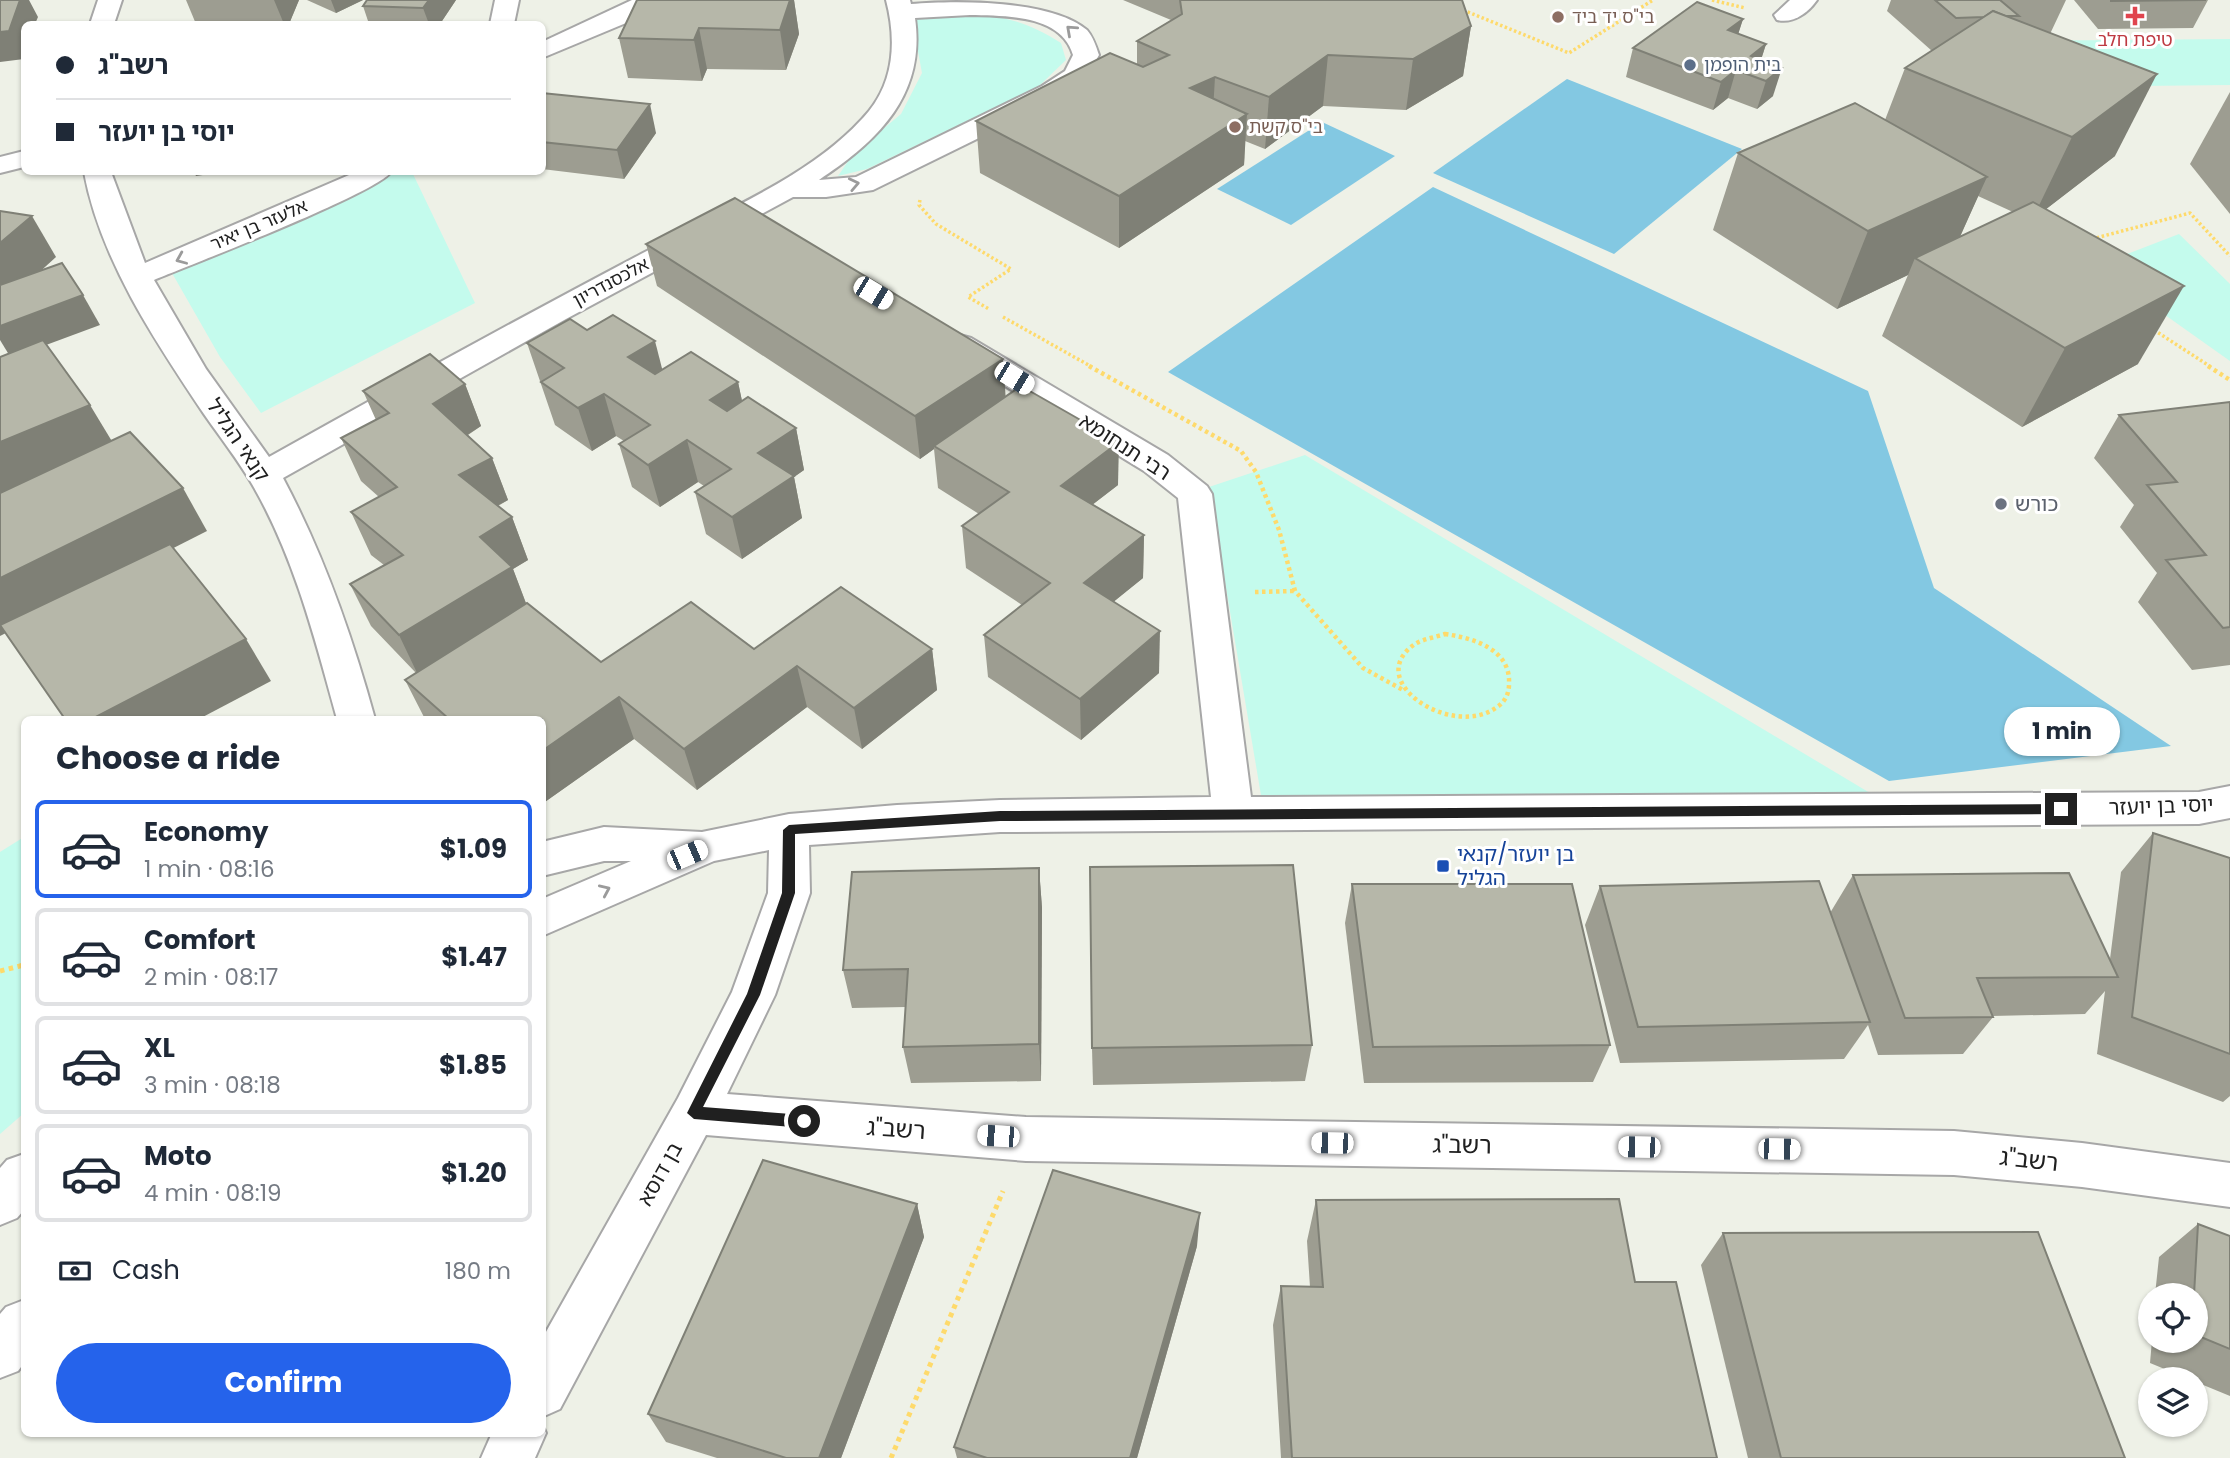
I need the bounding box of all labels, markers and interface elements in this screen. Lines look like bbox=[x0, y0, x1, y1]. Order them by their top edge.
place label: בי"ס יד ביד bbox=[1572, 4, 1654, 29]
marker: טיפת חלב bbox=[2125, 6, 2145, 26]
marker: בי"ס יד ביד bbox=[1550, 9, 1566, 25]
one-way arrow bbox=[1066, 26, 1079, 38]
place label: טיפת חלב bbox=[2097, 27, 2173, 52]
text: רשב"ג bbox=[98, 47, 169, 83]
place label: בית הופמן bbox=[1704, 52, 1781, 77]
marker: בית הופמן bbox=[1682, 57, 1698, 73]
text: יוסי בן יועזר bbox=[98, 114, 235, 150]
place label: בי"ס קשת bbox=[1249, 114, 1323, 139]
marker: בי"ס קשת bbox=[1227, 119, 1243, 135]
one-way arrow bbox=[848, 178, 860, 193]
street label: אלעזר בן יאיר bbox=[206, 193, 311, 256]
one-way arrow bbox=[175, 251, 188, 265]
street label: אלכסנדריון bbox=[568, 251, 653, 312]
car bbox=[850, 273, 897, 313]
car bbox=[991, 358, 1038, 398]
street label: קנאי הגליל bbox=[200, 392, 277, 487]
street label: רבי תנחומא bbox=[1074, 406, 1177, 487]
place label: כורש bbox=[2015, 489, 2058, 518]
marker: כורש bbox=[1993, 496, 2009, 512]
callout: 1 min bbox=[2003, 708, 2119, 756]
text: 1 min bbox=[2032, 715, 2092, 747]
text: Choose a ride bbox=[56, 735, 280, 780]
street label: יוסי בן יועזר bbox=[2108, 789, 2214, 822]
route end bbox=[2045, 793, 2077, 825]
text: Economy bbox=[144, 814, 268, 850]
icon: car bbox=[60, 818, 123, 881]
text: $1.09 bbox=[440, 831, 507, 867]
car bbox=[664, 837, 711, 873]
place label: בן יועזר/קנאי הגליל bbox=[1457, 839, 1575, 892]
text: 1 min · 08:16 bbox=[144, 853, 275, 885]
marker: בן יועזר/קנאי הגליל bbox=[1435, 858, 1451, 874]
one-way arrow bbox=[598, 884, 610, 898]
text: Comfort bbox=[144, 922, 256, 958]
icon: car bbox=[60, 926, 123, 989]
text: $1.47 bbox=[441, 939, 507, 975]
text: 2 min · 08:17 bbox=[144, 961, 278, 993]
text: XL bbox=[144, 1030, 175, 1066]
icon: car bbox=[60, 1034, 123, 1097]
text: $1.85 bbox=[439, 1047, 507, 1083]
text: 3 min · 08:18 bbox=[144, 1069, 281, 1101]
route start bbox=[788, 1105, 820, 1137]
street label: רשב"ג bbox=[865, 1110, 927, 1147]
car bbox=[977, 1124, 1020, 1148]
street label: רשב"ג bbox=[1432, 1127, 1492, 1162]
car bbox=[1311, 1132, 1354, 1154]
car bbox=[1618, 1136, 1661, 1158]
street label: בן דוסא bbox=[630, 1137, 689, 1211]
text: Moto bbox=[144, 1138, 212, 1174]
car bbox=[1758, 1138, 1801, 1160]
street label: רשב"ג bbox=[1998, 1140, 2060, 1179]
icon: car bbox=[60, 1142, 123, 1205]
text: $1.20 bbox=[441, 1155, 507, 1191]
text: 4 min · 08:19 bbox=[144, 1177, 282, 1209]
icon: cash bbox=[56, 1252, 94, 1290]
text: Cash bbox=[112, 1252, 180, 1288]
text: 180 m bbox=[445, 1255, 511, 1287]
map controls bbox=[2138, 1283, 2208, 1437]
button: locate bbox=[2138, 1283, 2208, 1353]
button: Confirm bbox=[56, 1343, 511, 1423]
button: layers bbox=[2138, 1367, 2208, 1437]

